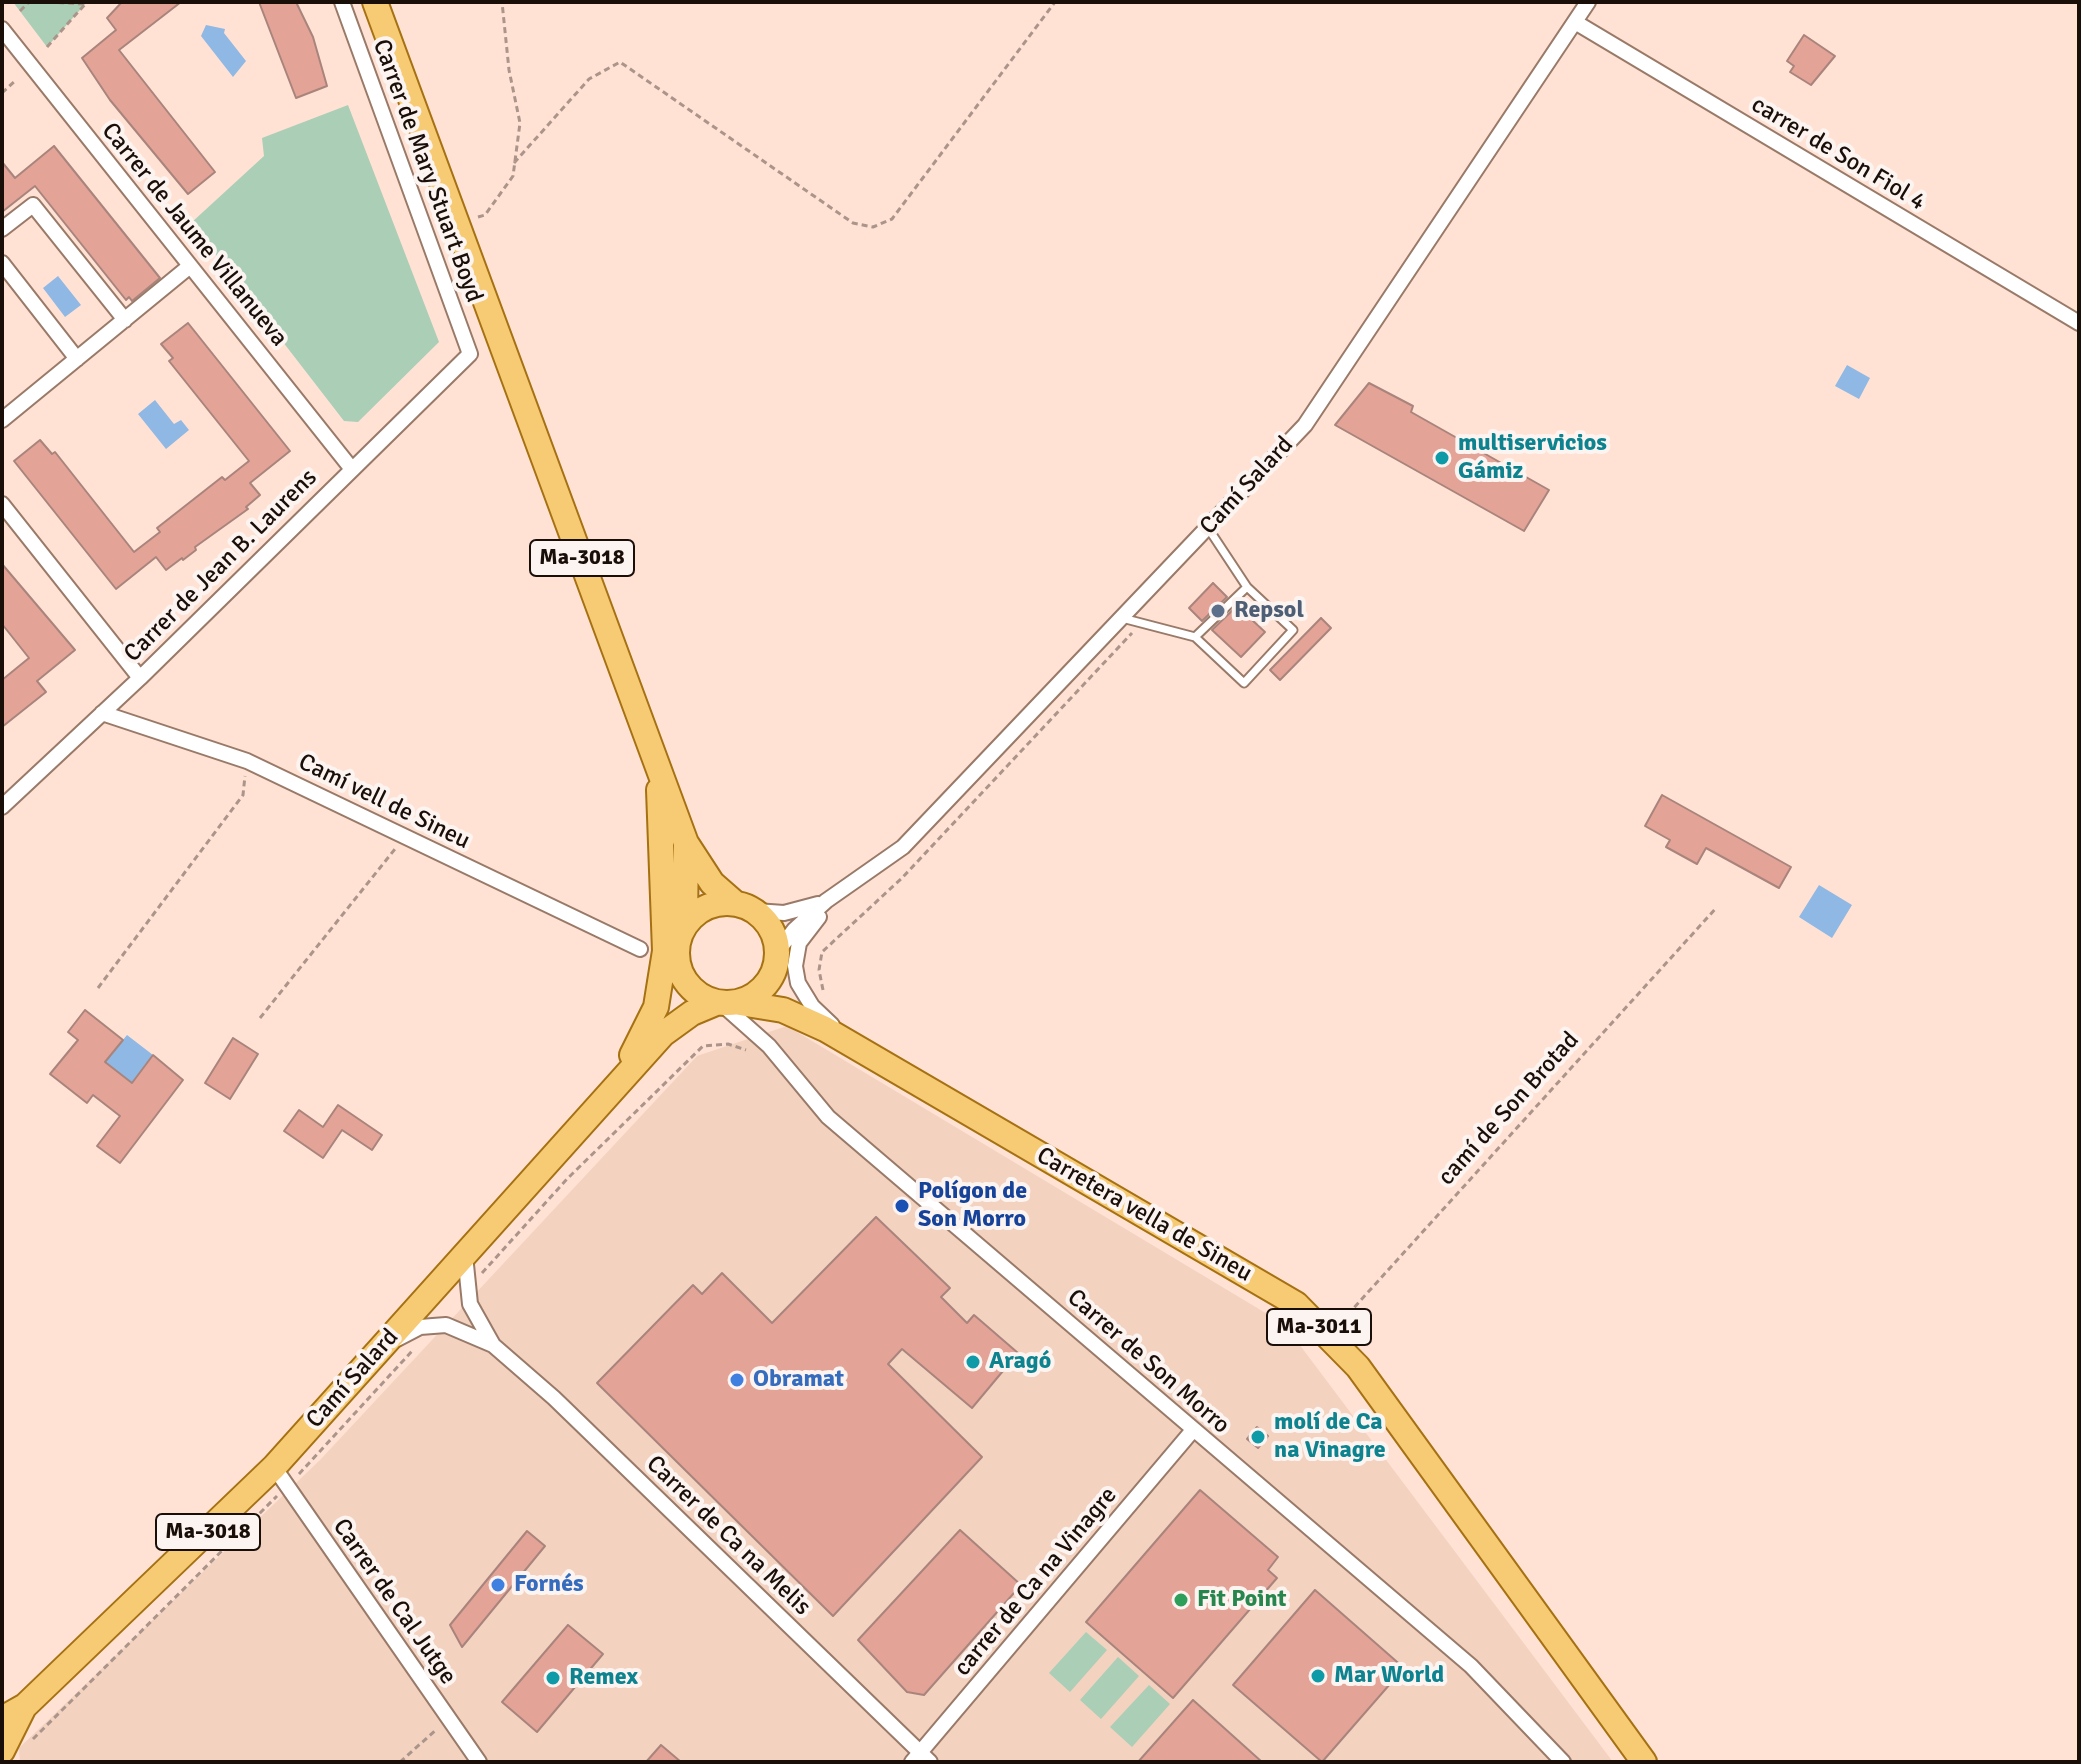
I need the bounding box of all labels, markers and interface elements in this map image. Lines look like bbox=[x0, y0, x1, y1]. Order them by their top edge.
street label: Carrer de Mary Stuart Boyd bbox=[366, 36, 488, 306]
street label: carrer de Son Fiol 4 bbox=[1746, 91, 1930, 217]
street label: Carrer de Jaume Villanueva bbox=[95, 118, 293, 352]
place label: multiservicios Gámiz bbox=[1458, 430, 1607, 486]
street label: Camí Salard bbox=[1194, 431, 1300, 541]
marker: multiservicios Gámiz bbox=[1433, 449, 1451, 467]
street label: Carrer de Jean B. Laurens bbox=[119, 464, 323, 668]
road number: Ma-3018 bbox=[530, 540, 634, 576]
place label: Repsol bbox=[1234, 597, 1304, 625]
marker: Repsol bbox=[1209, 602, 1227, 620]
street label: Camí vell de Sineu bbox=[294, 748, 474, 856]
street label: camí de Son Brotad bbox=[1433, 1026, 1585, 1192]
street label: Carretera vella de Sineu bbox=[1031, 1142, 1257, 1288]
place label: Polígon de Son Morro bbox=[918, 1178, 1027, 1234]
marker: Polígon de Son Morro bbox=[893, 1197, 911, 1215]
street label: Carrer de Son Morro bbox=[1061, 1284, 1235, 1440]
road number: Ma-3011 bbox=[1267, 1309, 1371, 1345]
street label: Camí Salard bbox=[301, 1323, 405, 1435]
place label: Aragó bbox=[989, 1348, 1051, 1376]
marker: Aragó bbox=[964, 1353, 982, 1371]
place label: Obramat bbox=[753, 1366, 844, 1394]
marker: Obramat bbox=[728, 1371, 746, 1389]
place label: molí de Ca na Vinagre bbox=[1274, 1409, 1386, 1465]
marker: molí de Ca na Vinagre bbox=[1249, 1428, 1267, 1446]
street label: Carrer de Ca na Melis bbox=[640, 1450, 816, 1622]
street label: carrer de Ca na Vinagre bbox=[949, 1482, 1123, 1682]
road number: Ma-3018 bbox=[156, 1514, 260, 1550]
street label: Carrer de Cal Jutge bbox=[326, 1514, 462, 1690]
place label: Fornés bbox=[514, 1571, 584, 1599]
marker: Fornés bbox=[489, 1576, 507, 1594]
place label: Fit Point bbox=[1197, 1586, 1287, 1614]
marker: Fit Point bbox=[1172, 1591, 1190, 1609]
place label: Mar World bbox=[1334, 1662, 1444, 1690]
place label: Remex bbox=[569, 1664, 638, 1692]
marker: Mar World bbox=[1309, 1667, 1327, 1685]
marker: Remex bbox=[544, 1669, 562, 1687]

